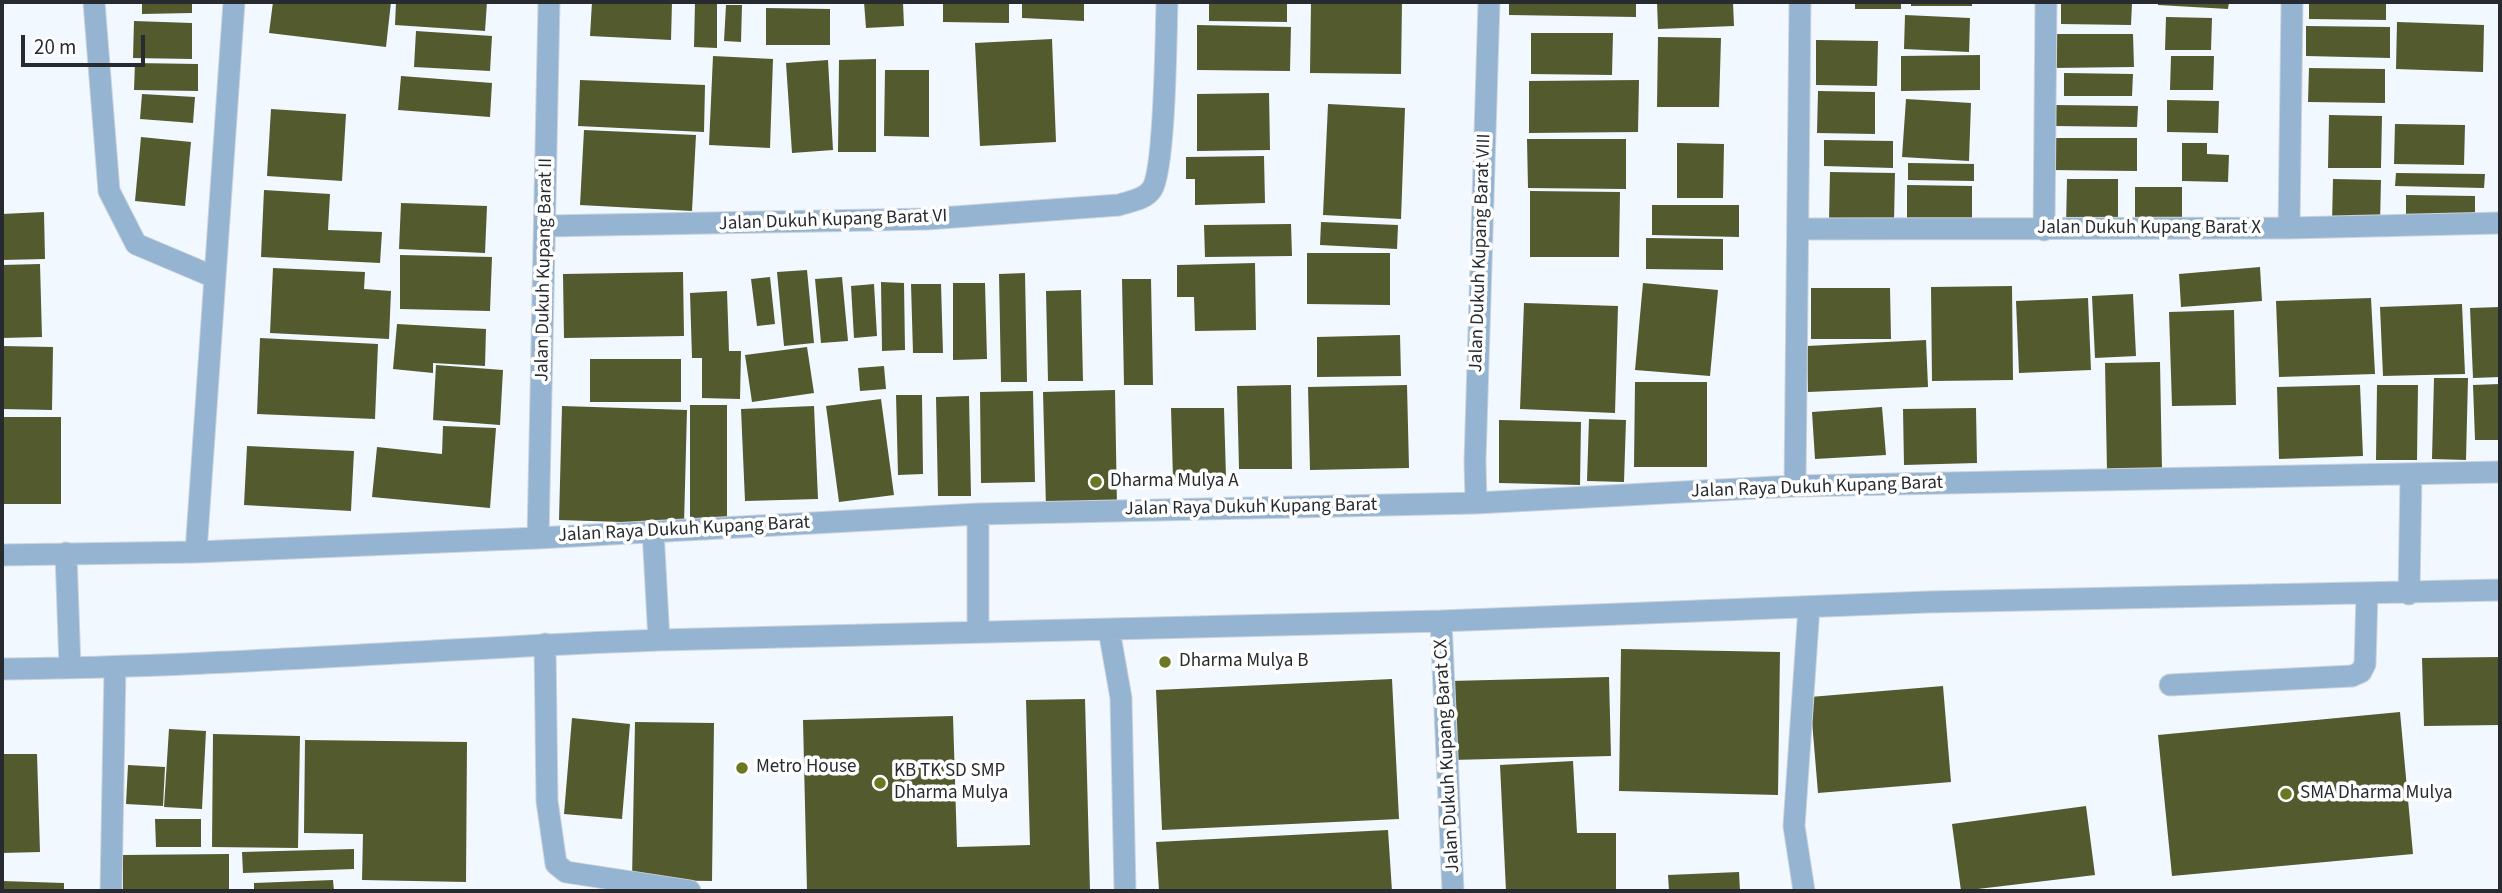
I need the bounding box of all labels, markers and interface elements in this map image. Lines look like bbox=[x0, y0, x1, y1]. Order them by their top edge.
scale bar bbox=[24, 21, 149, 65]
text: 20 m bbox=[34, 32, 76, 62]
street label: Jalan Dukuh Kupang Barat VIII bbox=[1465, 133, 1497, 373]
street label: Jalan Dukuh Kupang Barat II bbox=[532, 158, 558, 382]
street label: Jalan Dukuh Kupang Barat VI bbox=[718, 206, 948, 236]
street label: Jalan Dukuh Kupang Barat X bbox=[2037, 218, 2261, 240]
place label: Dharma Mulya A bbox=[1110, 471, 1238, 493]
street label: Jalan Raya Dukuh Kupang Barat bbox=[1690, 472, 1944, 504]
marker: Dharma Mulya A bbox=[1088, 474, 1104, 490]
street label: Jalan Raya Dukuh Kupang Barat bbox=[1125, 494, 1377, 522]
street label: Jalan Raya Dukuh Kupang Barat bbox=[557, 512, 811, 548]
street label: Jalan Dukuh Kupang Barat CX bbox=[1430, 638, 1466, 874]
place label: Dharma Mulya B bbox=[1179, 651, 1308, 673]
marker: Dharma Mulya B bbox=[1157, 654, 1173, 670]
place label: Metro House bbox=[756, 757, 856, 779]
marker: Metro House bbox=[734, 760, 750, 776]
place label: KB TK SD SMP Dharma Mulya bbox=[894, 761, 1008, 805]
marker: KB TK SD SMP Dharma Mulya bbox=[872, 775, 888, 791]
place label: SMA Dharma Mulya bbox=[2300, 783, 2452, 805]
marker: SMA Dharma Mulya bbox=[2278, 786, 2294, 802]

